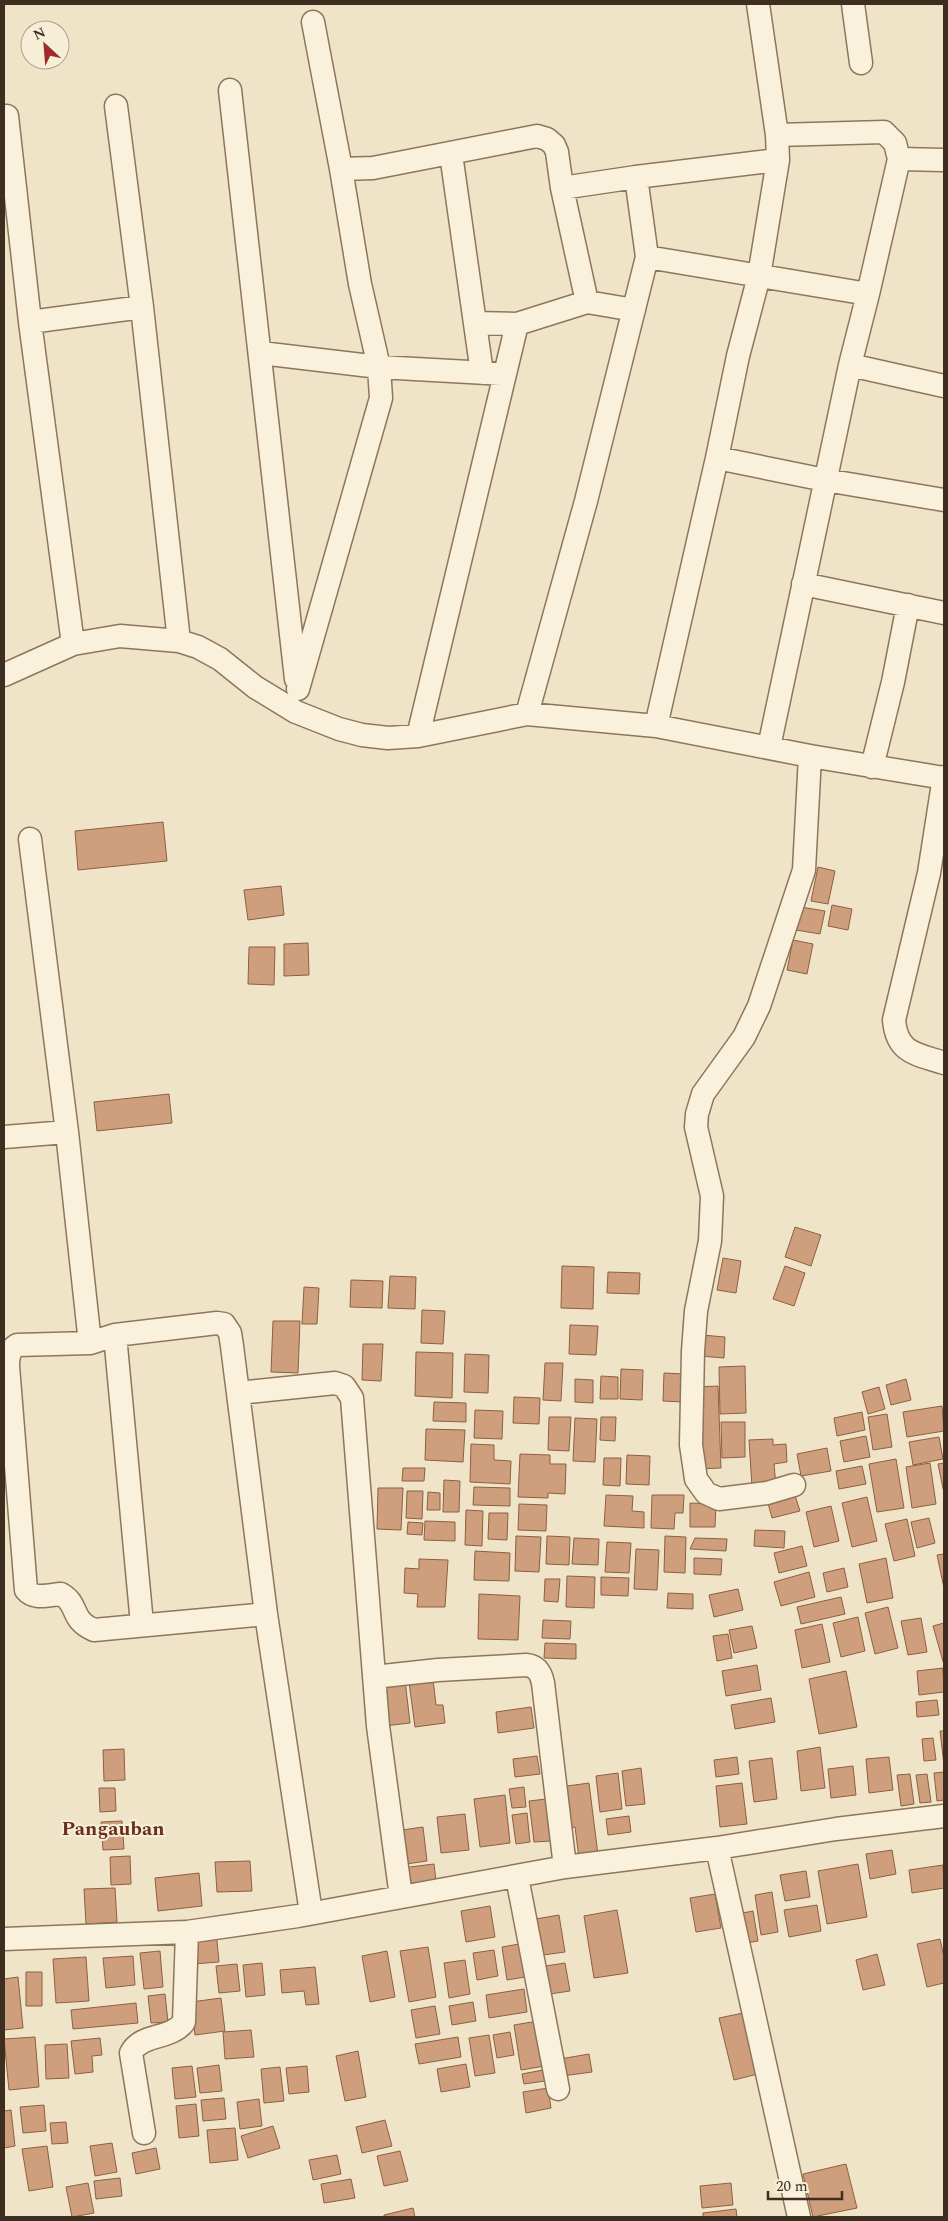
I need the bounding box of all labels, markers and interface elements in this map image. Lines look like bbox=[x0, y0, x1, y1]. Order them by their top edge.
north arrow bbox=[20, 20, 70, 70]
text: N bbox=[30, 22, 49, 46]
district label: Pangauban bbox=[61, 1814, 165, 1844]
scale bar bbox=[768, 2168, 842, 2200]
text: 20 m bbox=[776, 2175, 808, 2198]

